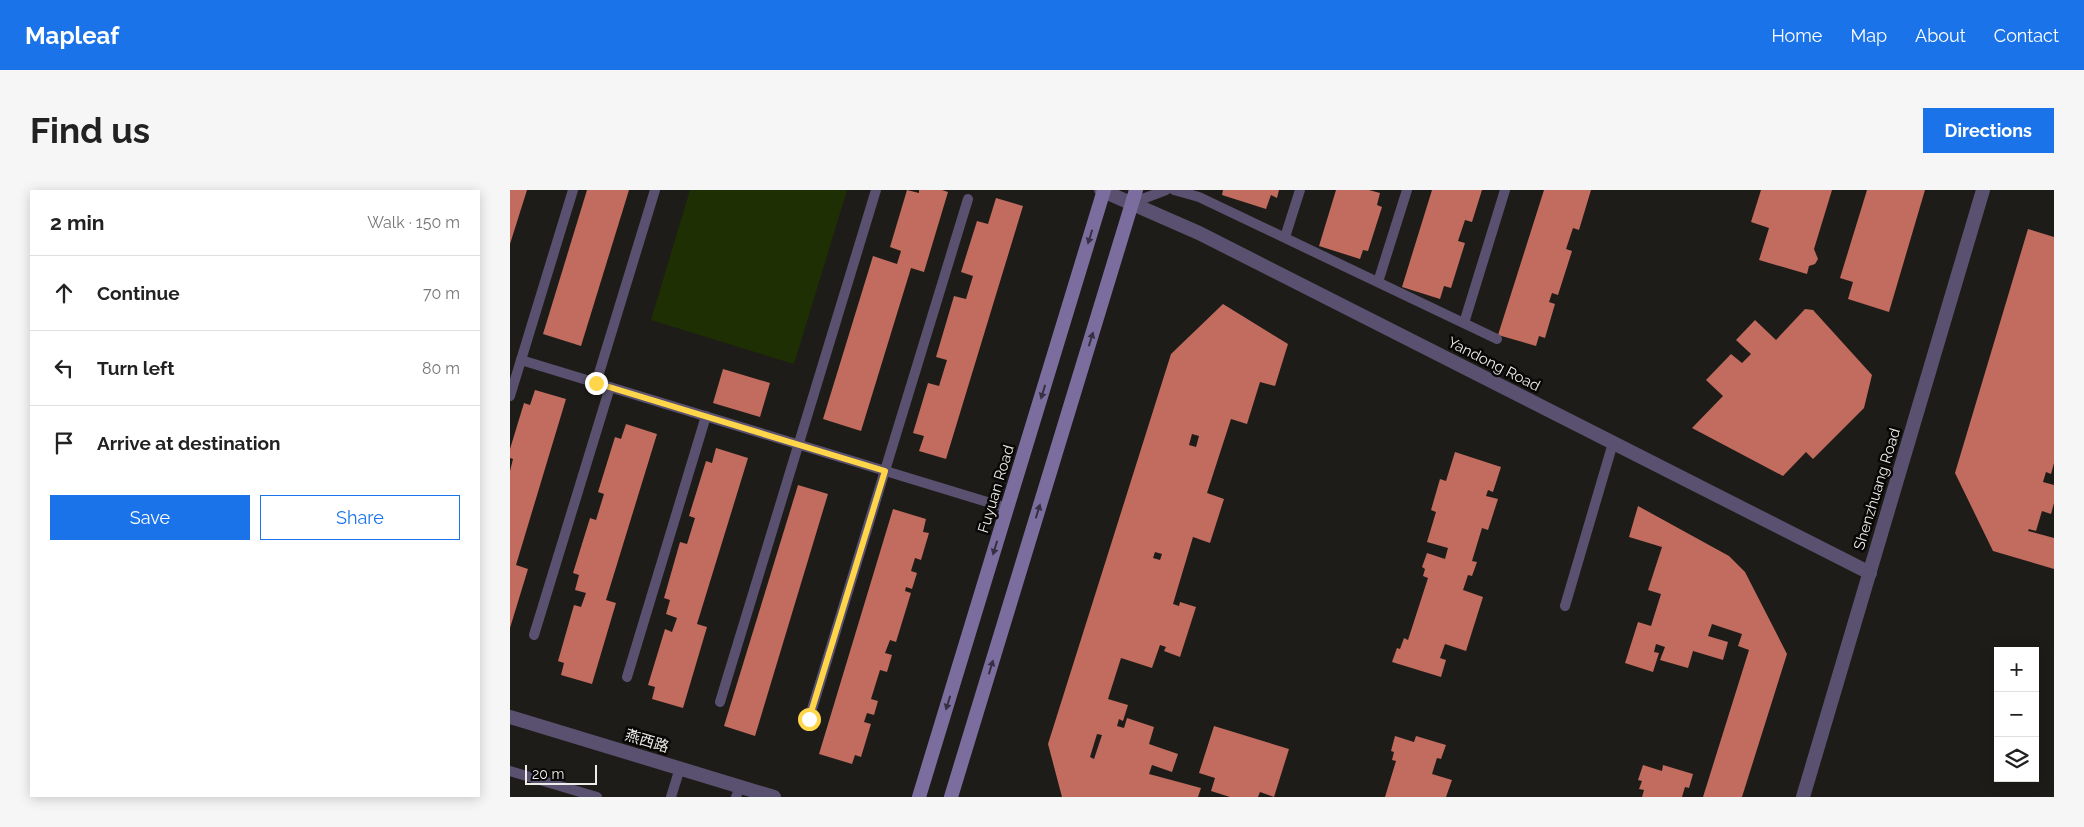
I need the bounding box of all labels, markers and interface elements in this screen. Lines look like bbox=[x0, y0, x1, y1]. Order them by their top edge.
text: Mapleaf bbox=[25, 21, 119, 50]
text: Home bbox=[1771, 25, 1822, 46]
text: Map bbox=[1850, 25, 1887, 46]
text: About bbox=[1915, 25, 1966, 46]
text: Contact bbox=[1994, 25, 2059, 46]
button: Directions bbox=[1923, 108, 2054, 153]
text: Find us bbox=[30, 110, 150, 151]
text: 2 min bbox=[50, 210, 104, 235]
text: Walk · 150 m bbox=[367, 213, 460, 232]
one-way arrow bbox=[1086, 229, 1094, 244]
icon: ahead bbox=[50, 279, 78, 307]
text: Continue bbox=[97, 282, 180, 304]
text: 70 m bbox=[423, 284, 460, 303]
one-way arrow bbox=[1087, 331, 1095, 346]
street label: Yandong Road bbox=[1445, 333, 1543, 395]
icon: left bbox=[50, 354, 78, 382]
text: Turn left bbox=[97, 357, 174, 379]
text: 80 m bbox=[422, 359, 460, 378]
route end bbox=[585, 372, 608, 395]
one-way arrow bbox=[1038, 385, 1046, 400]
street label: Shenzhuang Road bbox=[1850, 426, 1904, 552]
icon: arrive bbox=[50, 429, 78, 457]
text: Arrive at destination bbox=[97, 432, 281, 454]
street label: Fuyuan Road bbox=[974, 443, 1018, 535]
button: Save bbox=[50, 495, 250, 540]
button: Share bbox=[260, 495, 460, 540]
one-way arrow bbox=[1035, 504, 1043, 519]
one-way arrow bbox=[991, 540, 999, 555]
map controls bbox=[1994, 647, 2039, 782]
button: + bbox=[1994, 647, 2039, 692]
one-way arrow bbox=[988, 659, 996, 674]
button: − bbox=[1994, 692, 2039, 737]
one-way arrow bbox=[944, 696, 952, 711]
route start bbox=[798, 708, 821, 731]
street label: 燕西路 bbox=[623, 726, 671, 756]
button: layers bbox=[1994, 737, 2039, 782]
scale bar bbox=[525, 762, 598, 785]
text: 20 m bbox=[532, 766, 564, 782]

